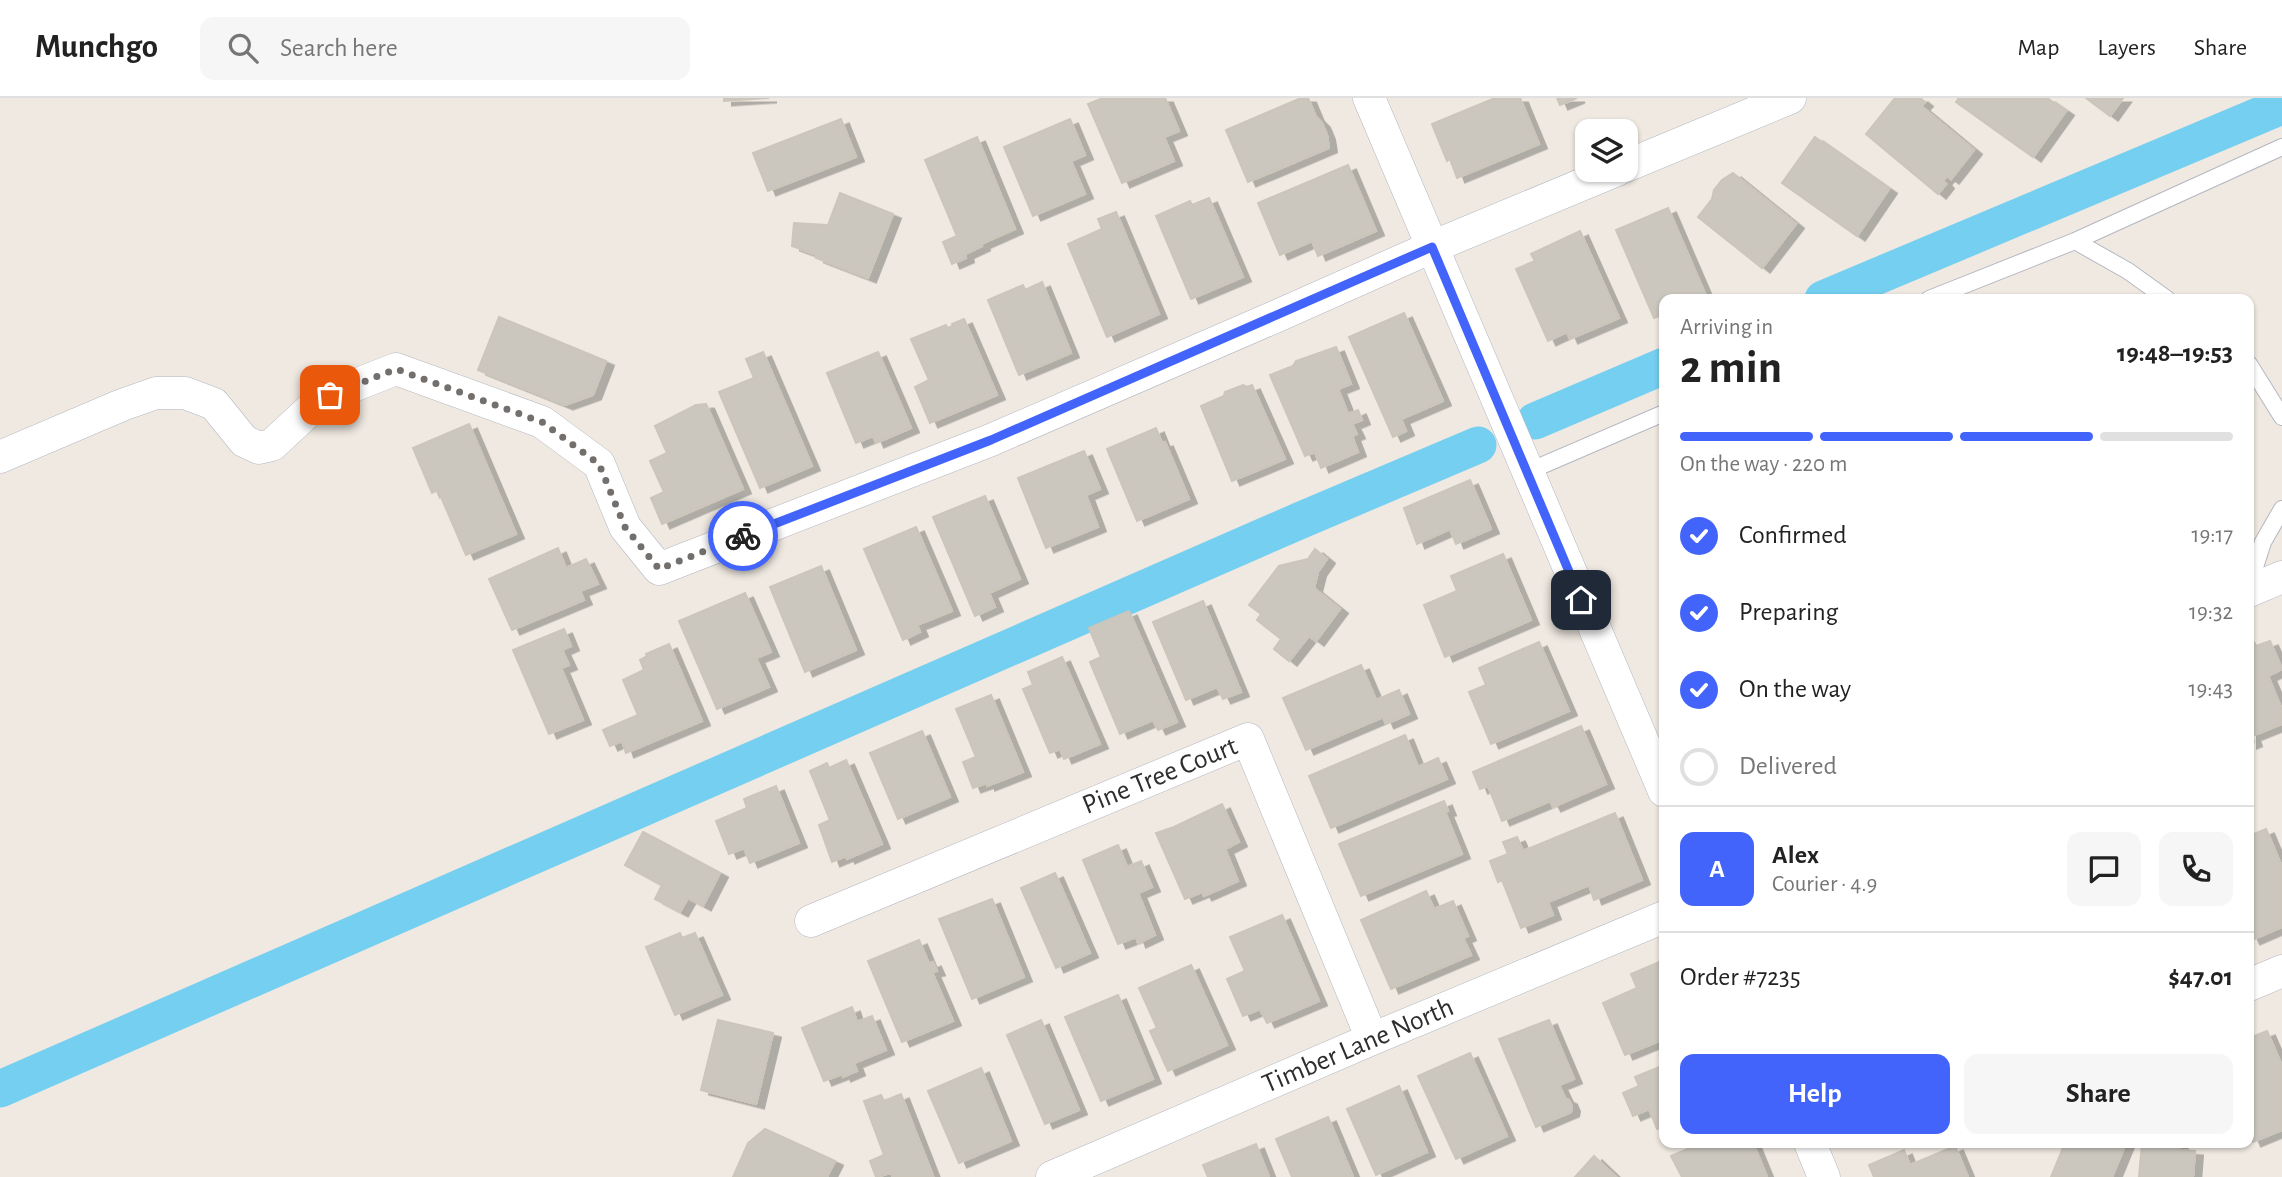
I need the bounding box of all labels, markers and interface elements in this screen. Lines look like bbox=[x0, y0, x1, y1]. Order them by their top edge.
search box bbox=[200, 17, 690, 80]
icon: search bbox=[224, 29, 262, 67]
text: Munchgo bbox=[35, 31, 158, 64]
text: Search here bbox=[280, 35, 398, 61]
text: Map bbox=[2017, 36, 2059, 60]
text: Layers bbox=[2097, 36, 2156, 60]
text: Share bbox=[2194, 36, 2247, 60]
map controls bbox=[1575, 119, 1638, 182]
button: layers bbox=[1575, 119, 1638, 182]
text: Arriving in bbox=[1680, 316, 1773, 339]
text: 19:48–19:53 bbox=[2117, 340, 2233, 366]
text: 2 min bbox=[1680, 345, 1782, 391]
pin bbox=[300, 365, 360, 425]
icon: bag bbox=[311, 376, 349, 414]
text: On the way · 220 m bbox=[1680, 453, 1847, 476]
courier bbox=[708, 501, 778, 571]
icon: bike bbox=[724, 517, 762, 555]
icon: check bbox=[1680, 517, 1718, 555]
text: Confirmed bbox=[1739, 522, 1847, 548]
text: 19:17 bbox=[2192, 524, 2233, 547]
pin bbox=[1551, 570, 1611, 630]
icon: home bbox=[1562, 581, 1600, 619]
icon: check bbox=[1680, 594, 1718, 632]
text: Preparing bbox=[1739, 599, 1838, 625]
text: 19:32 bbox=[2189, 601, 2233, 624]
icon: check bbox=[1680, 671, 1718, 709]
text: On the way bbox=[1739, 676, 1851, 702]
text: 19:43 bbox=[2188, 678, 2233, 701]
street label: Pine Tree Court bbox=[1079, 732, 1242, 820]
text: Delivered bbox=[1739, 753, 1837, 779]
button: chat bbox=[2067, 832, 2141, 906]
button: phone bbox=[2159, 832, 2233, 906]
text: Alex bbox=[1772, 842, 1819, 868]
text: A bbox=[1709, 856, 1725, 882]
text: Courier · 4.9 bbox=[1772, 873, 1877, 896]
text: Order #7235 bbox=[1680, 964, 1801, 990]
text: $47.01 bbox=[2168, 964, 2233, 990]
street label: Timber Lane North bbox=[1258, 993, 1458, 1099]
button: Help bbox=[1680, 1054, 1950, 1134]
button: Share bbox=[1964, 1054, 2233, 1134]

